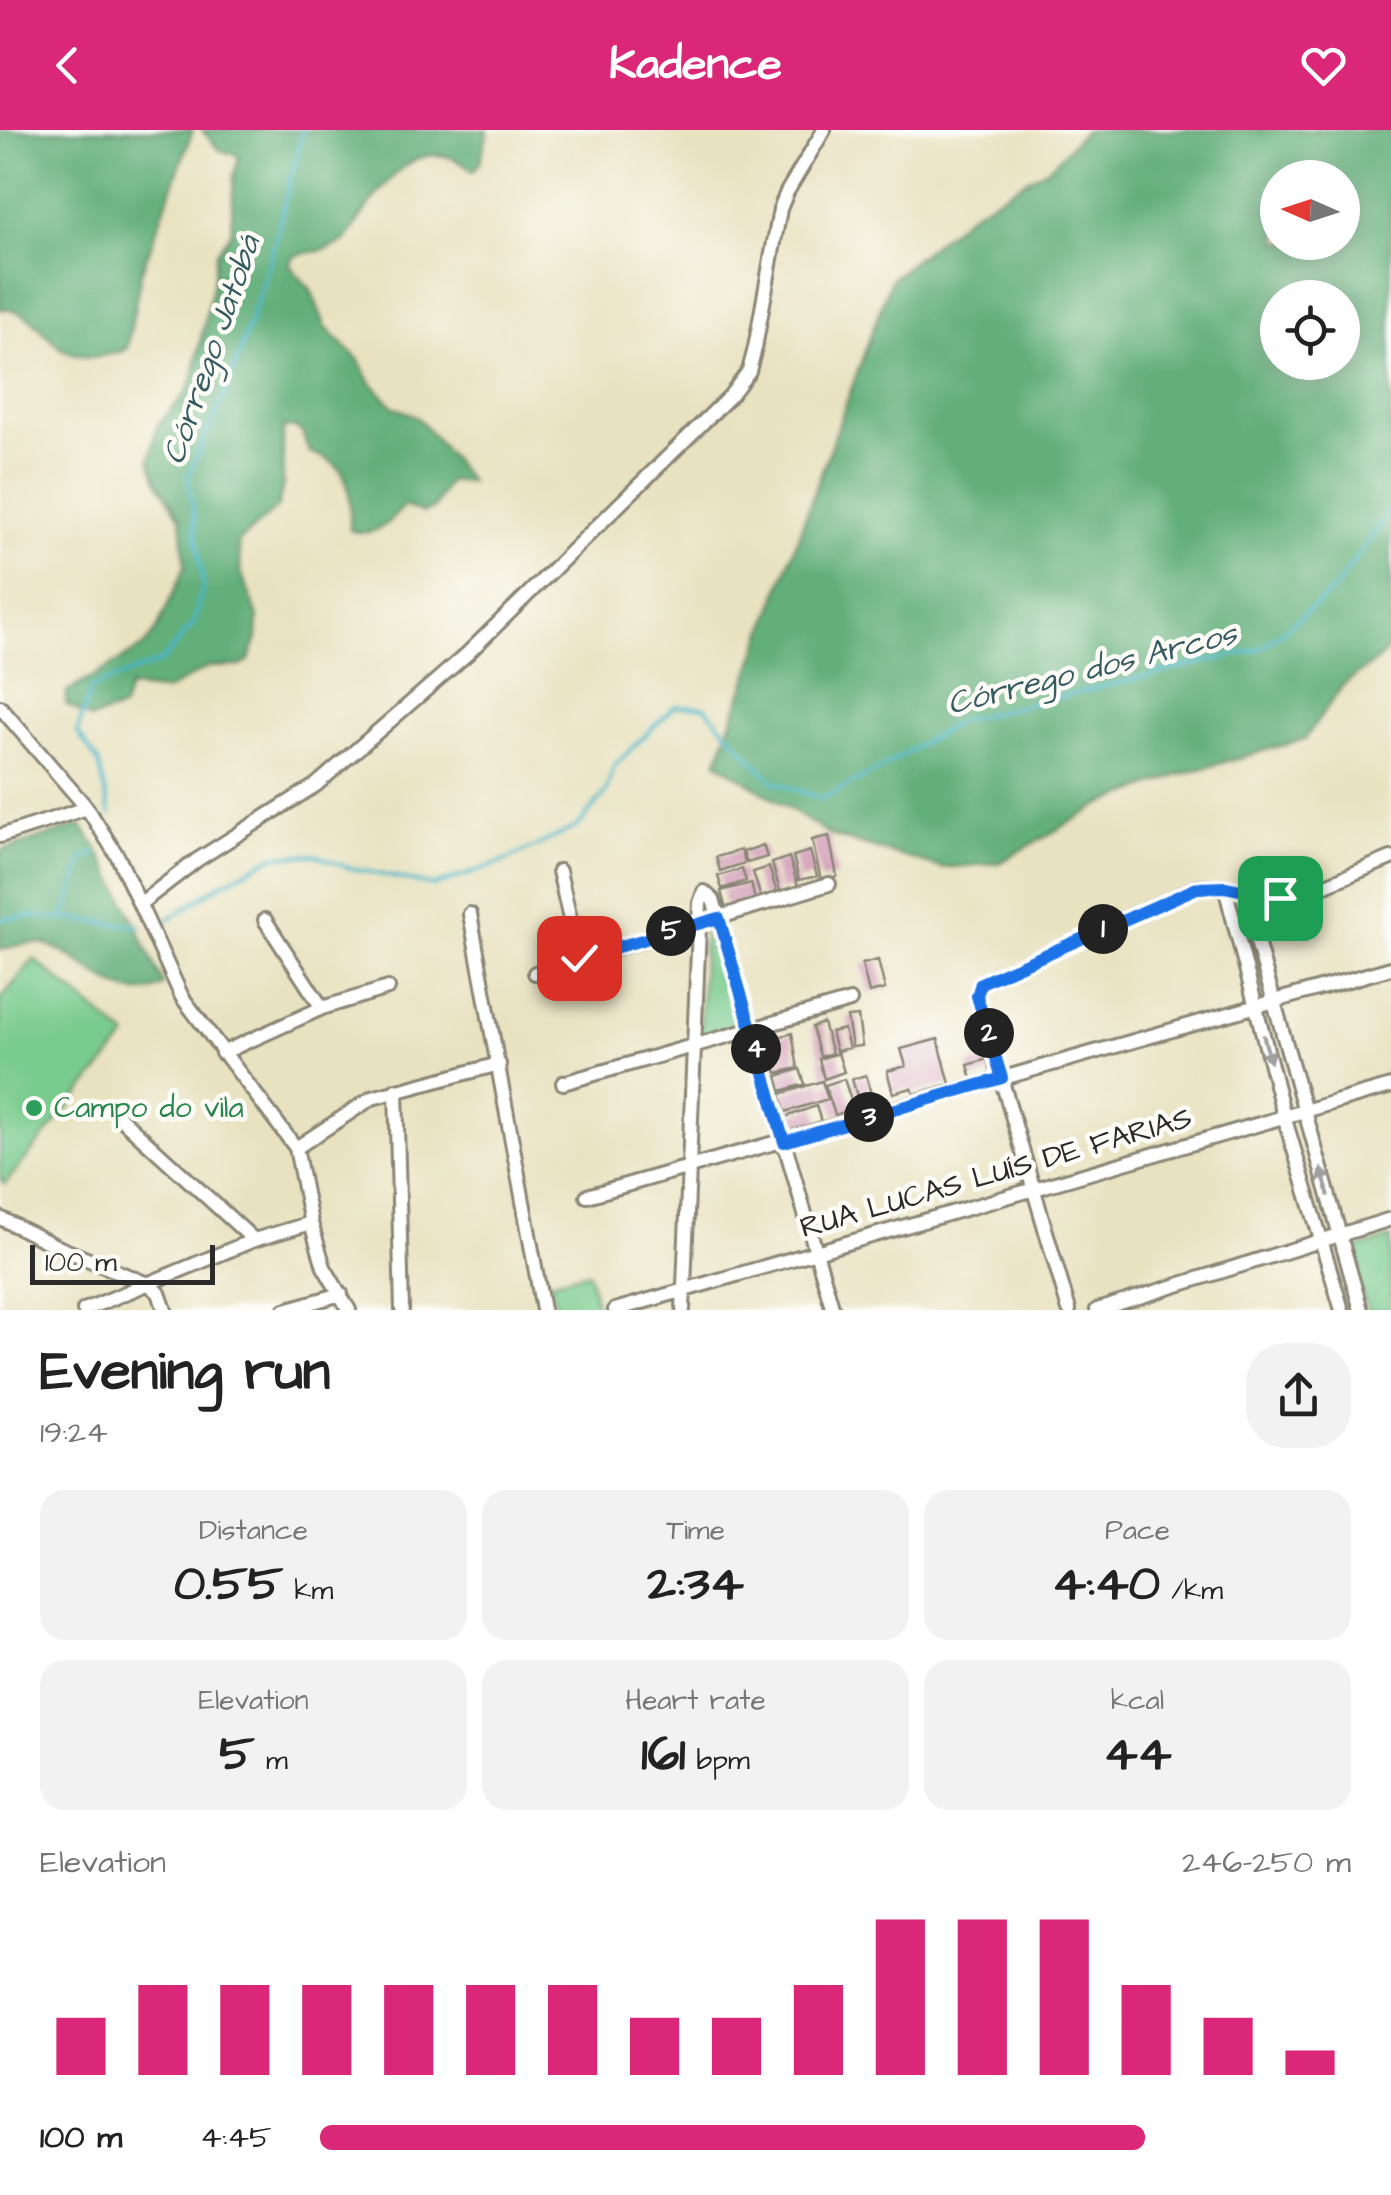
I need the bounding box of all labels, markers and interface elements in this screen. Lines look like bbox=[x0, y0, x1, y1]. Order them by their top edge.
text: Kadence bbox=[609, 34, 782, 96]
icon: back bbox=[40, 38, 95, 93]
icon: heart bbox=[1296, 38, 1351, 93]
north arrow bbox=[1260, 160, 1360, 260]
map controls bbox=[1260, 160, 1360, 380]
water label: Córrego Jatobá bbox=[152, 228, 274, 471]
button: locate bbox=[1260, 280, 1360, 380]
water label: Córrego dos Arcos bbox=[943, 611, 1243, 728]
pin bbox=[1238, 856, 1323, 941]
icon: arrive bbox=[1253, 871, 1308, 926]
pin: 1 bbox=[1078, 904, 1128, 954]
pin: 5 bbox=[646, 906, 696, 956]
text: 1 bbox=[1101, 909, 1105, 948]
text: 5 bbox=[661, 911, 681, 950]
pin bbox=[537, 916, 622, 1001]
icon: check bbox=[552, 931, 607, 986]
pin: 2 bbox=[964, 1008, 1014, 1058]
text: 2 bbox=[981, 1013, 997, 1052]
pin: 4 bbox=[731, 1024, 781, 1074]
text: 4 bbox=[746, 1029, 766, 1068]
one-way arrow bbox=[1260, 1034, 1275, 1065]
place label: Campo do vila bbox=[54, 1087, 244, 1129]
pin: 3 bbox=[844, 1092, 894, 1142]
marker: Campo do vila bbox=[23, 1097, 45, 1119]
street label: RUA LUCAS LUÍS DE FARIAS bbox=[795, 1097, 1197, 1249]
text: 3 bbox=[862, 1097, 876, 1136]
one-way arrow bbox=[1317, 1167, 1333, 1198]
scale bar bbox=[30, 1240, 215, 1284]
text: 100 m bbox=[45, 1243, 117, 1282]
text: Evening run bbox=[40, 1334, 330, 1410]
button: share bbox=[1246, 1343, 1351, 1448]
text: 19:24 bbox=[40, 1410, 108, 1455]
text: Distance bbox=[199, 1511, 308, 1550]
text: Time bbox=[666, 1511, 725, 1550]
text: Pace bbox=[1105, 1511, 1170, 1550]
text: 0.55 bbox=[174, 1550, 283, 1619]
text: 2:34 bbox=[647, 1550, 744, 1619]
text: 4:40 bbox=[1052, 1550, 1160, 1619]
text: km bbox=[283, 1571, 333, 1610]
text: /km bbox=[1160, 1571, 1223, 1610]
text: Elevation bbox=[198, 1681, 309, 1720]
text: Heart rate bbox=[625, 1681, 766, 1720]
text: kcal bbox=[1111, 1681, 1164, 1720]
text: 5 bbox=[219, 1720, 255, 1789]
text: 161 bbox=[641, 1720, 685, 1789]
text: 44 bbox=[1103, 1720, 1172, 1789]
text: m bbox=[255, 1741, 288, 1780]
text: bpm bbox=[685, 1741, 750, 1780]
text: Elevation bbox=[40, 1840, 166, 1885]
text: 246–250 m bbox=[1182, 1840, 1351, 1885]
text: 100 m bbox=[40, 2115, 122, 2160]
text: 4:45 bbox=[200, 2115, 272, 2160]

